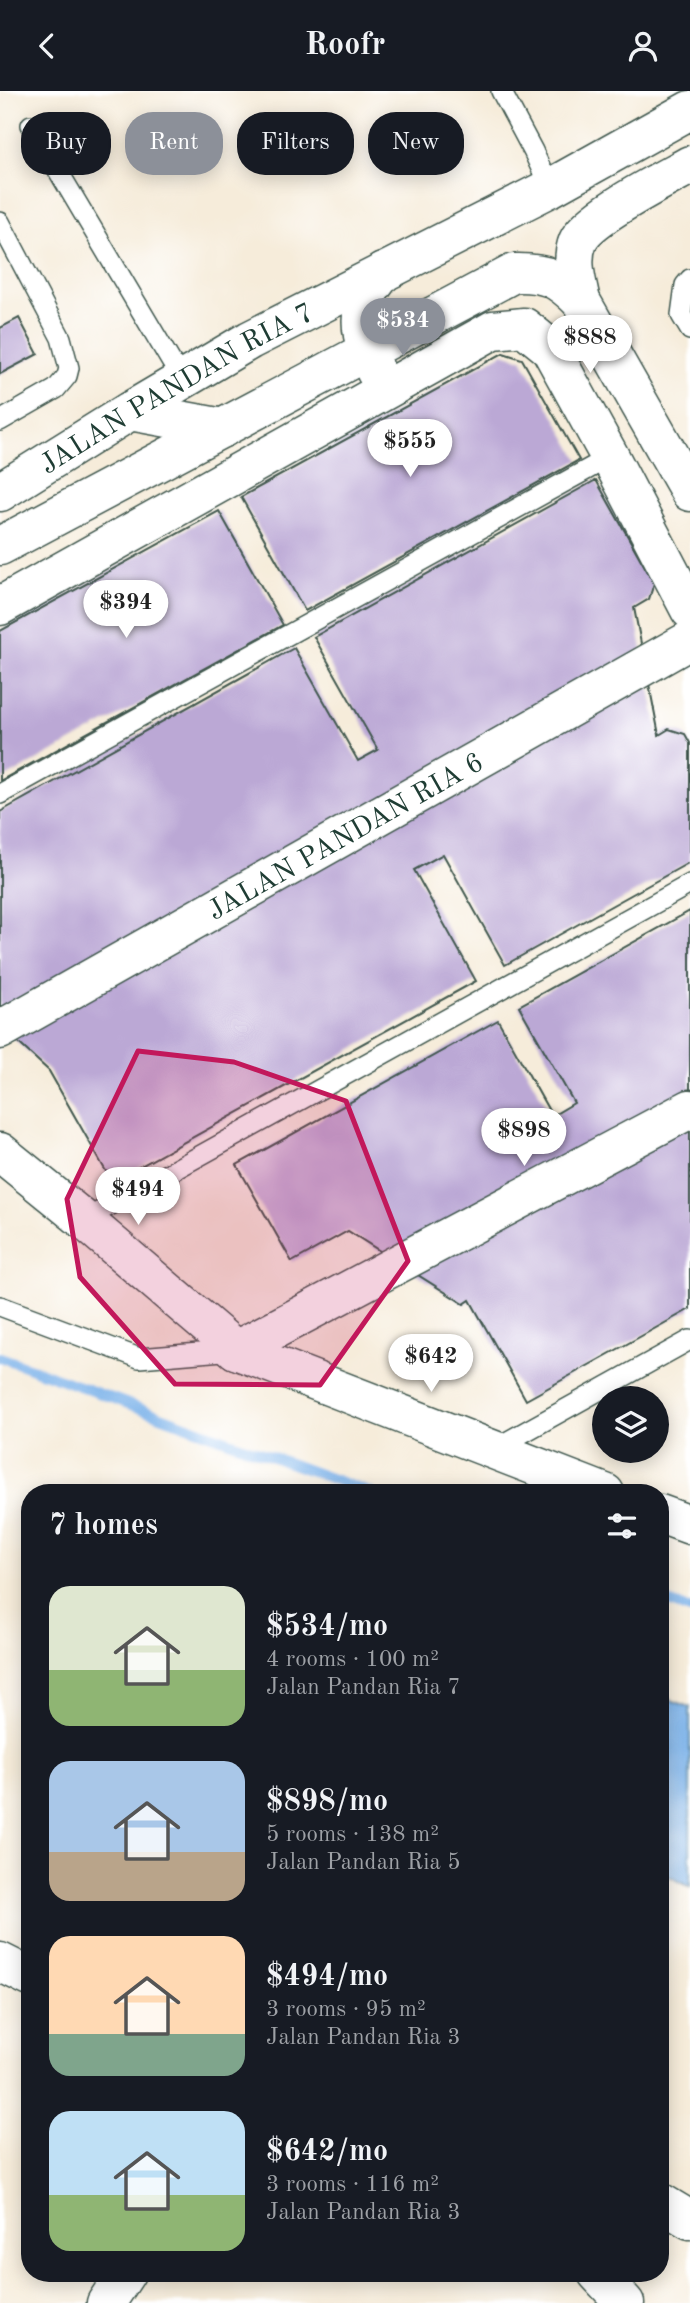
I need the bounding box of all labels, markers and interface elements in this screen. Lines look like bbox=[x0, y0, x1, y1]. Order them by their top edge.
icon: back bbox=[28, 27, 66, 65]
icon: person bbox=[624, 27, 662, 65]
text: Roofr bbox=[305, 30, 385, 62]
chip: Buy bbox=[21, 112, 111, 175]
chip: Rent bbox=[125, 112, 223, 175]
chip: Filters bbox=[237, 112, 354, 175]
chip: New bbox=[368, 112, 464, 175]
street label: JALAN PANDAN RIA 7 bbox=[36, 299, 319, 480]
pin: $534 bbox=[362, 299, 444, 358]
text: $534 bbox=[376, 309, 430, 332]
pin: $888 bbox=[549, 315, 631, 375]
text: $888 bbox=[563, 326, 617, 349]
pin: $555 bbox=[369, 419, 451, 479]
text: $555 bbox=[383, 430, 437, 453]
pin: $394 bbox=[85, 581, 167, 640]
text: $394 bbox=[99, 591, 153, 614]
street label: JALAN PANDAN RIA 6 bbox=[204, 749, 489, 927]
pin: $898 bbox=[483, 1109, 565, 1168]
text: $898 bbox=[497, 1119, 551, 1142]
pin: $494 bbox=[97, 1167, 179, 1227]
text: $494 bbox=[111, 1178, 165, 1201]
pin: $642 bbox=[390, 1335, 472, 1394]
text: $642 bbox=[404, 1345, 458, 1368]
map controls bbox=[592, 1386, 669, 1463]
button: layers bbox=[592, 1386, 669, 1463]
icon: filters bbox=[603, 1507, 641, 1545]
text: 7 homes bbox=[49, 1511, 158, 1541]
text: $534/mo bbox=[266, 1612, 388, 1642]
icon: home bbox=[105, 1614, 189, 1698]
text: 4 rooms · 100 m² bbox=[266, 1648, 439, 1671]
text: Jalan Pandan Ria 7 bbox=[266, 1676, 461, 1699]
text: $898/mo bbox=[266, 1787, 388, 1817]
icon: home bbox=[105, 1789, 189, 1873]
text: 5 rooms · 138 m² bbox=[266, 1823, 439, 1846]
text: Jalan Pandan Ria 5 bbox=[266, 1851, 461, 1874]
text: $494/mo bbox=[266, 1962, 388, 1992]
icon: home bbox=[105, 1964, 189, 2048]
text: 3 rooms · 95 m² bbox=[266, 1998, 426, 2021]
text: Jalan Pandan Ria 3 bbox=[266, 2026, 461, 2049]
text: $642/mo bbox=[266, 2137, 388, 2167]
icon: home bbox=[105, 2139, 189, 2223]
text: 3 rooms · 116 m² bbox=[266, 2173, 439, 2196]
text: Jalan Pandan Ria 3 bbox=[266, 2201, 461, 2224]

